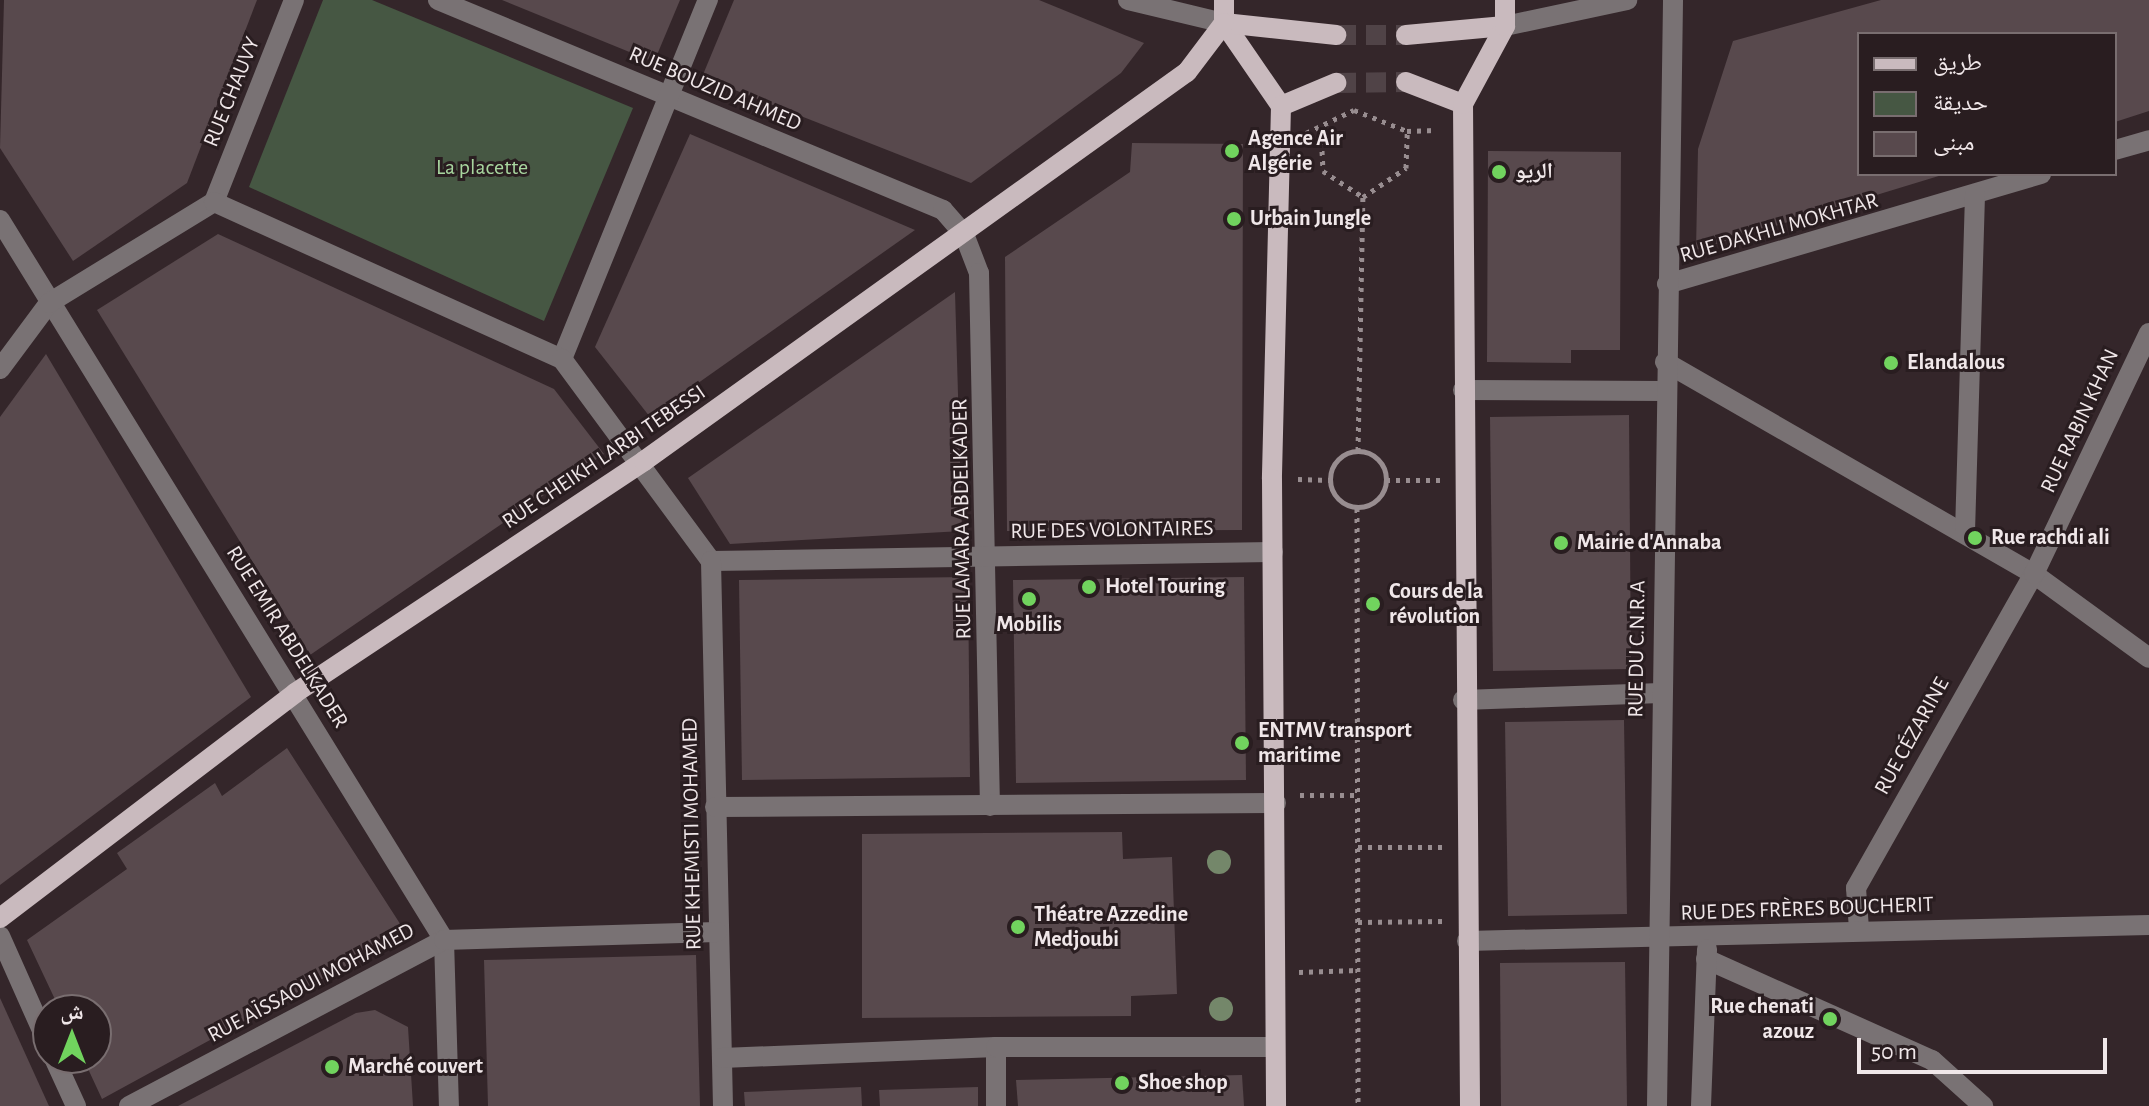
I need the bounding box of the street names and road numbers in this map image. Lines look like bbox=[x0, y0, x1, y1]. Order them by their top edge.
street label: RUE CHAUVY bbox=[198, 33, 266, 151]
street label: RUE BOUZID AHMED bbox=[625, 41, 805, 137]
street label: RUE DAKHLI MOKHTAR bbox=[1677, 187, 1881, 269]
street label: RUE RABIN KHAN bbox=[2035, 345, 2125, 497]
street label: RUE CHEIKH LARBI TEBESSI bbox=[497, 379, 711, 535]
street label: RUE LAMARA ABDELKADER bbox=[947, 399, 977, 639]
street label: RUE DES VOLONTAIRES bbox=[1010, 515, 1214, 545]
street label: RUE EMIR ABDELKADER bbox=[220, 541, 354, 733]
street label: RUE DU C.N.R.A bbox=[1623, 580, 1651, 718]
street label: RUE CÉZARINE bbox=[1869, 673, 1955, 799]
street label: RUE KHEMISTI MOHAMED bbox=[677, 718, 707, 950]
street label: RUE DES FRÈRES BOUCHERIT bbox=[1680, 891, 1934, 927]
street label: RUE AÏSSAOUI MOHAMED bbox=[203, 917, 419, 1049]

